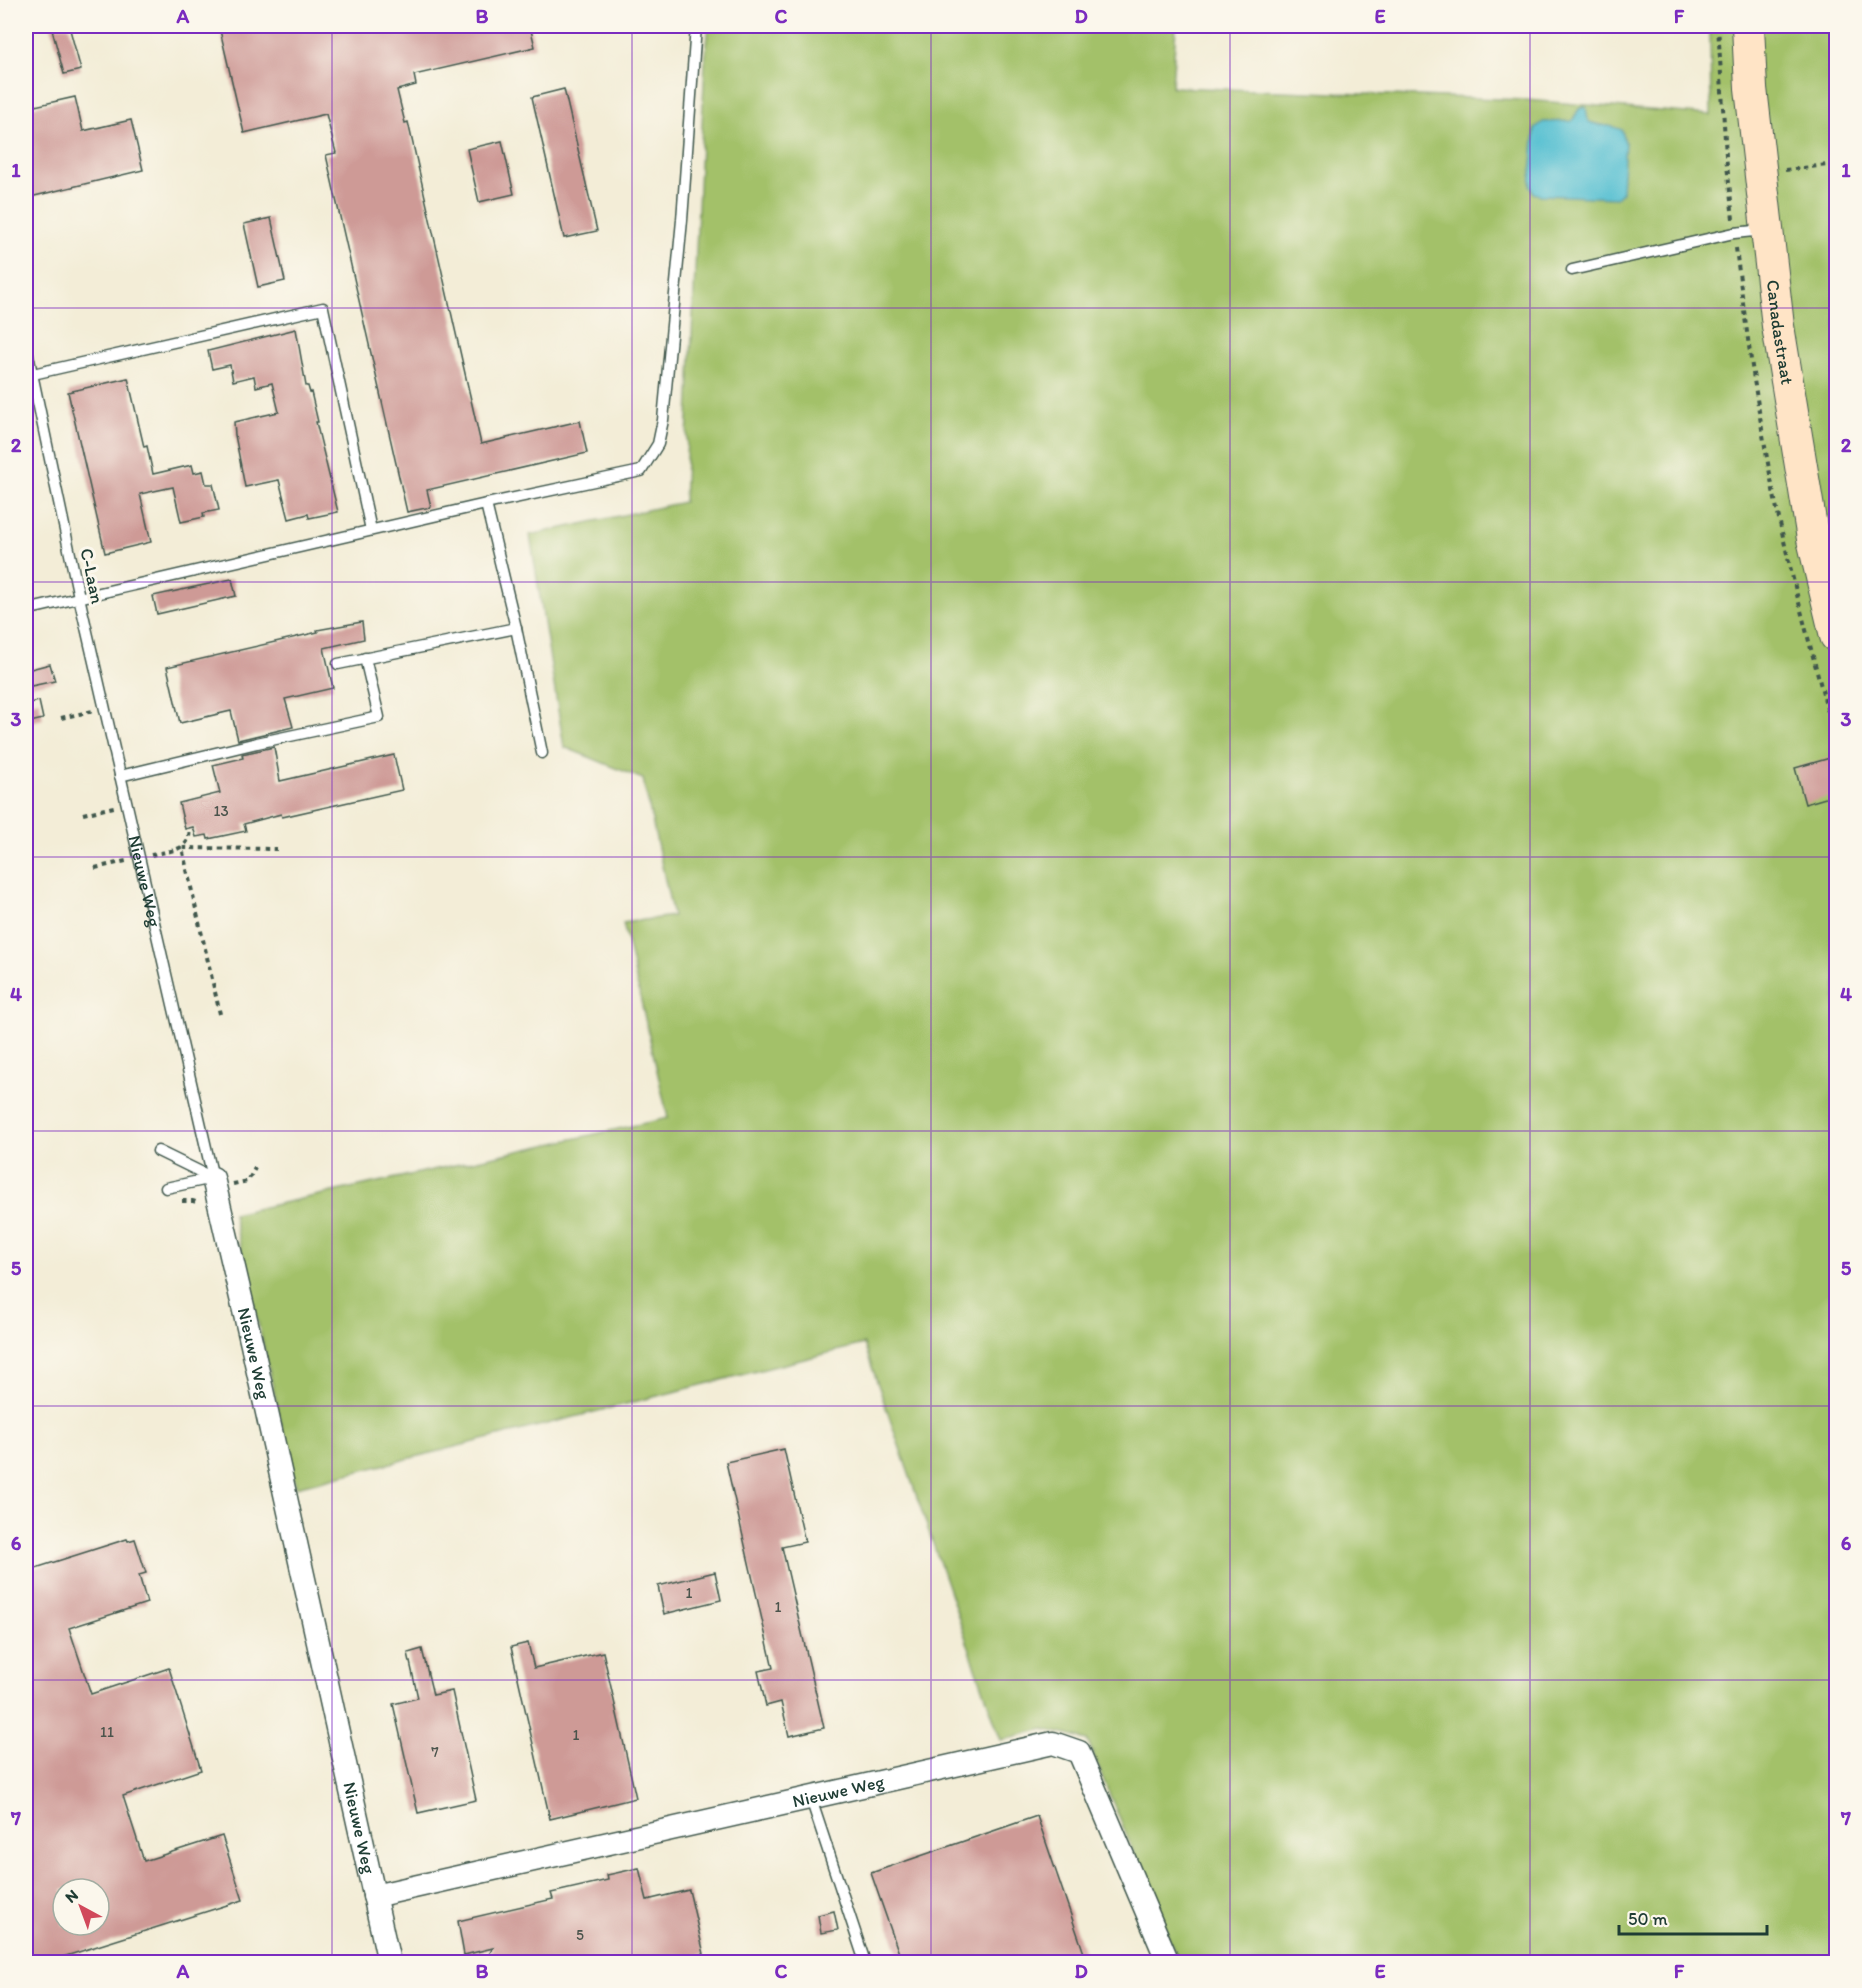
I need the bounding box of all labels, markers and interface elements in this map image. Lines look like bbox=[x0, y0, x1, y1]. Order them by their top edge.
text: A bbox=[176, 4, 190, 28]
text: B bbox=[476, 4, 489, 28]
text: C bbox=[775, 4, 788, 28]
text: D bbox=[1074, 4, 1088, 28]
text: E bbox=[1374, 4, 1386, 28]
text: F bbox=[1674, 4, 1685, 28]
text: 1 bbox=[11, 158, 21, 182]
text: 1 bbox=[1841, 158, 1851, 182]
street label: Canadastraat bbox=[1762, 279, 1798, 386]
text: 2 bbox=[11, 433, 22, 457]
text: 2 bbox=[1841, 433, 1852, 457]
street label: C-Laan bbox=[75, 546, 109, 606]
text: 3 bbox=[11, 707, 22, 731]
text: 3 bbox=[1841, 707, 1852, 731]
house number: 13 bbox=[213, 802, 229, 820]
street label: Nieuwe Weg bbox=[123, 833, 166, 930]
text: 4 bbox=[10, 982, 22, 1006]
text: 4 bbox=[1840, 982, 1852, 1006]
text: 5 bbox=[11, 1256, 22, 1280]
text: 5 bbox=[1841, 1256, 1852, 1280]
street label: Nieuwe Weg bbox=[233, 1305, 275, 1402]
text: 6 bbox=[11, 1531, 22, 1555]
text: 6 bbox=[1841, 1531, 1852, 1555]
house number: 1 bbox=[686, 1584, 693, 1602]
house number: 1 bbox=[775, 1598, 782, 1616]
house number: 11 bbox=[100, 1723, 114, 1741]
house number: 1 bbox=[573, 1726, 580, 1744]
house number: 7 bbox=[431, 1743, 439, 1761]
street label: Nieuwe Weg bbox=[790, 1770, 887, 1812]
street label: Nieuwe Weg bbox=[338, 1780, 380, 1877]
text: 7 bbox=[10, 1806, 21, 1830]
text: 7 bbox=[1840, 1806, 1851, 1830]
north arrow bbox=[51, 1877, 111, 1937]
text: N bbox=[61, 1885, 82, 1907]
scale bar bbox=[1619, 1898, 1768, 1936]
text: 50 m bbox=[1628, 1908, 1668, 1930]
house number: 5 bbox=[576, 1926, 584, 1944]
text: A bbox=[176, 1959, 190, 1983]
text: B bbox=[476, 1959, 489, 1983]
text: C bbox=[775, 1959, 788, 1983]
text: D bbox=[1074, 1959, 1088, 1983]
text: E bbox=[1374, 1959, 1386, 1983]
text: F bbox=[1674, 1959, 1685, 1983]

